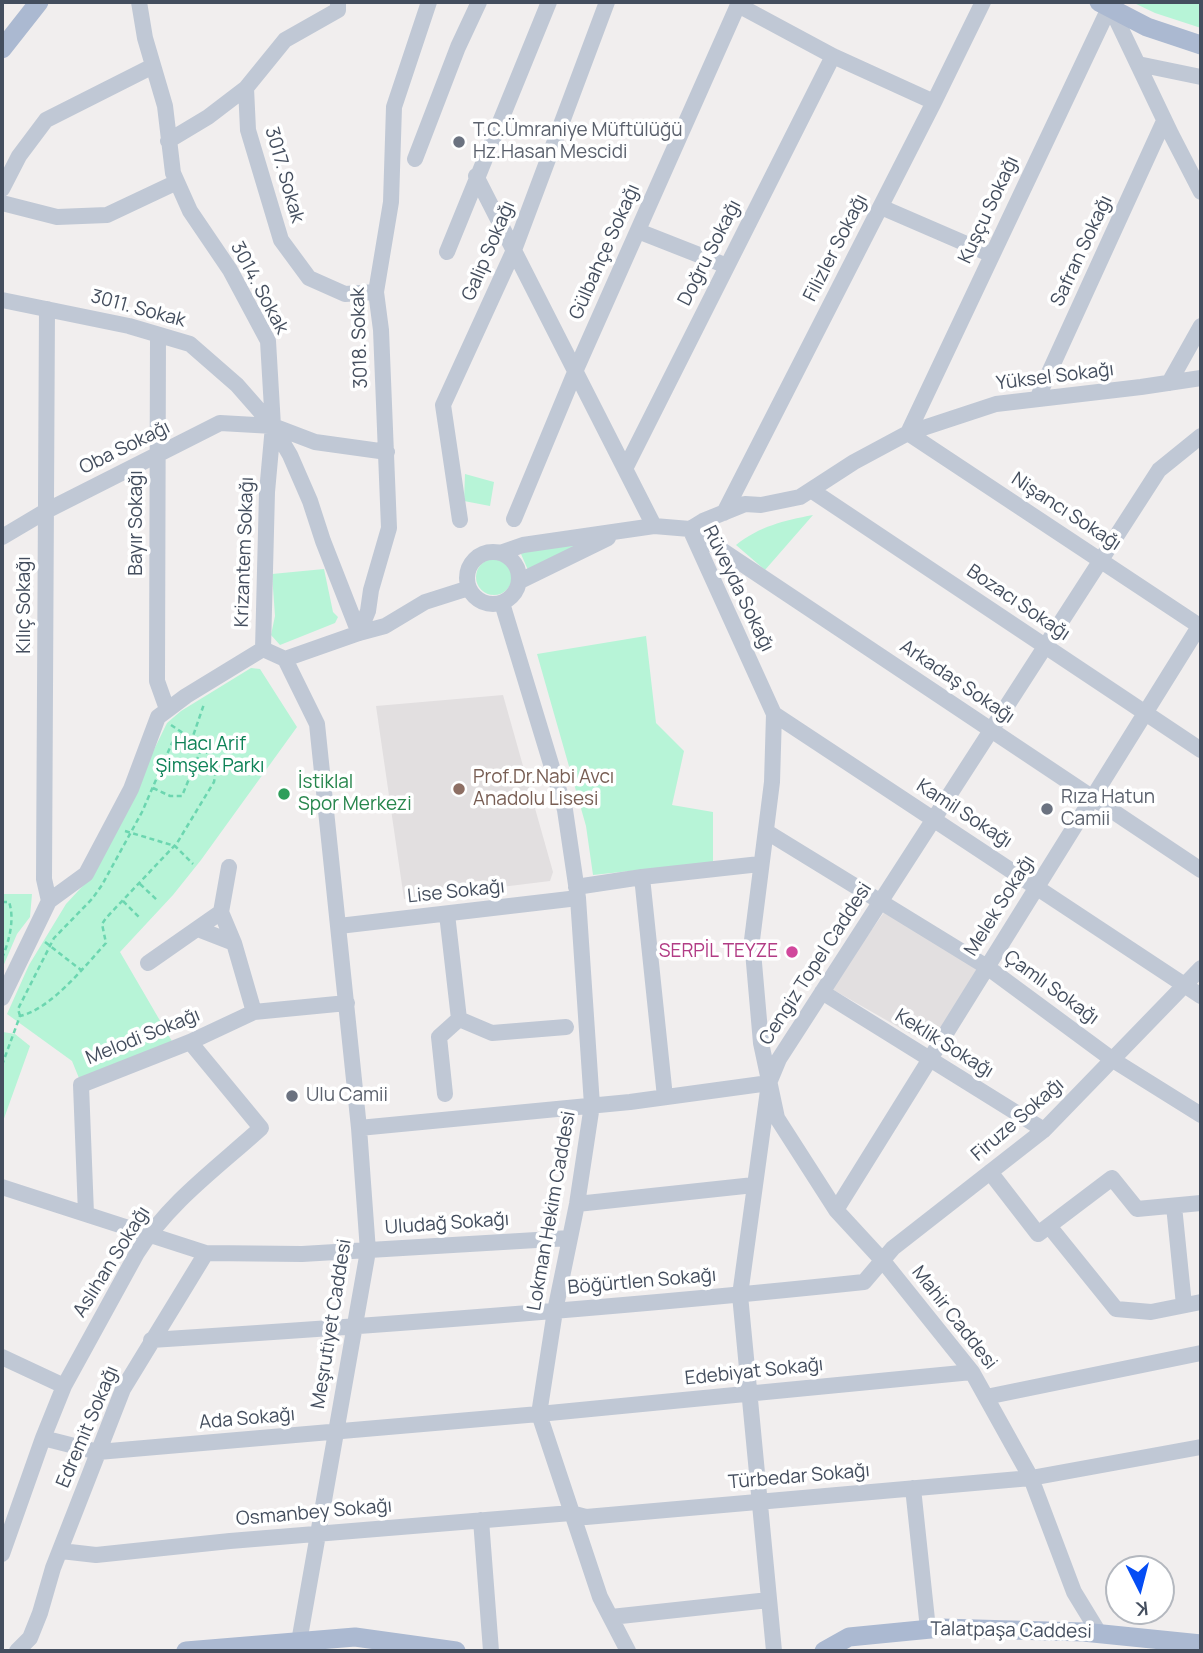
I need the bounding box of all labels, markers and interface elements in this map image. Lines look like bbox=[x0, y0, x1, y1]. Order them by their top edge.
place label: T.C.Ümraniye Müftülüğü Hz.Hasan Mescidi bbox=[473, 120, 683, 164]
street label: 3017. Sokak bbox=[259, 124, 309, 226]
marker: T.C.Ümraniye Müftülüğü Hz.Hasan Mescidi bbox=[451, 134, 467, 150]
street label: Kuşçu Sokağı bbox=[954, 153, 1024, 267]
street label: Gülbahçe Sokağı bbox=[565, 181, 645, 323]
street label: Filizler Sokağı bbox=[799, 190, 873, 306]
street label: Safran Sokağı bbox=[1046, 192, 1118, 310]
street label: Doğru Sokağı bbox=[674, 196, 746, 310]
street label: Galip Sokağı bbox=[458, 198, 520, 304]
street label: 3014. Sokak bbox=[225, 238, 293, 338]
street label: 3011. Sokak bbox=[88, 285, 188, 333]
street label: 3018. Sokak bbox=[347, 287, 373, 389]
street label: Yüksel Sokağı bbox=[995, 358, 1115, 396]
street label: Oba Sokağı bbox=[76, 416, 174, 480]
street label: Nişancı Sokağı bbox=[1007, 468, 1125, 556]
street label: Bayır Sokağı bbox=[126, 470, 148, 576]
street label: Krizantem Sokağı bbox=[231, 476, 259, 628]
street label: Rüveyda Sokağı bbox=[698, 522, 778, 656]
street label: Kılıç Sokağı bbox=[14, 556, 36, 654]
street label: Bozacı Sokağı bbox=[962, 560, 1074, 646]
street label: Arkadaş Sokağı bbox=[895, 635, 1019, 729]
park label: Hacı Arif Şimşek Parkı bbox=[156, 734, 264, 778]
place label: Prof.Dr.Nabi Avcı Anadolu Lisesi bbox=[473, 767, 614, 811]
place label: İstiklal Spor Merkezi bbox=[298, 772, 412, 816]
street label: Kamil Sokağı bbox=[912, 775, 1016, 853]
marker: Prof.Dr.Nabi Avcı Anadolu Lisesi bbox=[451, 781, 467, 797]
marker: İstiklal Spor Merkezi bbox=[276, 786, 292, 802]
place label: Rıza Hatun Camii bbox=[1061, 787, 1155, 831]
marker: Rıza Hatun Camii bbox=[1039, 801, 1055, 817]
street label: Melek Sokağı bbox=[960, 851, 1040, 961]
street label: Lise Sokağı bbox=[406, 876, 506, 908]
street label: Cengiz Topel Caddesi bbox=[755, 879, 877, 1049]
place label: SERPİL TEYZE bbox=[659, 941, 778, 963]
marker: SERPİL TEYZE bbox=[784, 944, 800, 960]
street label: Çamlı Sokağı bbox=[999, 946, 1103, 1030]
street label: Melodi Sokağı bbox=[83, 1004, 203, 1070]
street label: Keklik Sokağı bbox=[891, 1005, 997, 1083]
street label: Firuze Sokağı bbox=[967, 1074, 1069, 1166]
place label: Ulu Camii bbox=[306, 1085, 388, 1107]
marker: Ulu Camii bbox=[284, 1088, 300, 1104]
street label: Lokman Hekim Caddesi bbox=[523, 1109, 581, 1313]
street label: Aslıhan Sokağı bbox=[69, 1202, 155, 1322]
street label: Uludağ Sokağı bbox=[384, 1208, 510, 1240]
street label: Meşrutiyet Caddesi bbox=[307, 1237, 357, 1411]
street label: Mahir Caddesi bbox=[907, 1262, 1001, 1374]
street label: Böğürtlen Sokağı bbox=[567, 1264, 717, 1300]
street label: Edebiyat Sokağı bbox=[684, 1353, 824, 1391]
street label: Edremit Sokağı bbox=[52, 1363, 124, 1491]
street label: Ada Sokağı bbox=[198, 1403, 296, 1435]
street label: Türbedar Sokağı bbox=[727, 1459, 871, 1495]
street label: Osmanbey Sokağı bbox=[235, 1495, 393, 1531]
north arrow bbox=[1105, 1555, 1175, 1625]
text: K bbox=[1135, 1595, 1149, 1622]
street label: Talatpaşa Caddesi bbox=[930, 1618, 1092, 1644]

